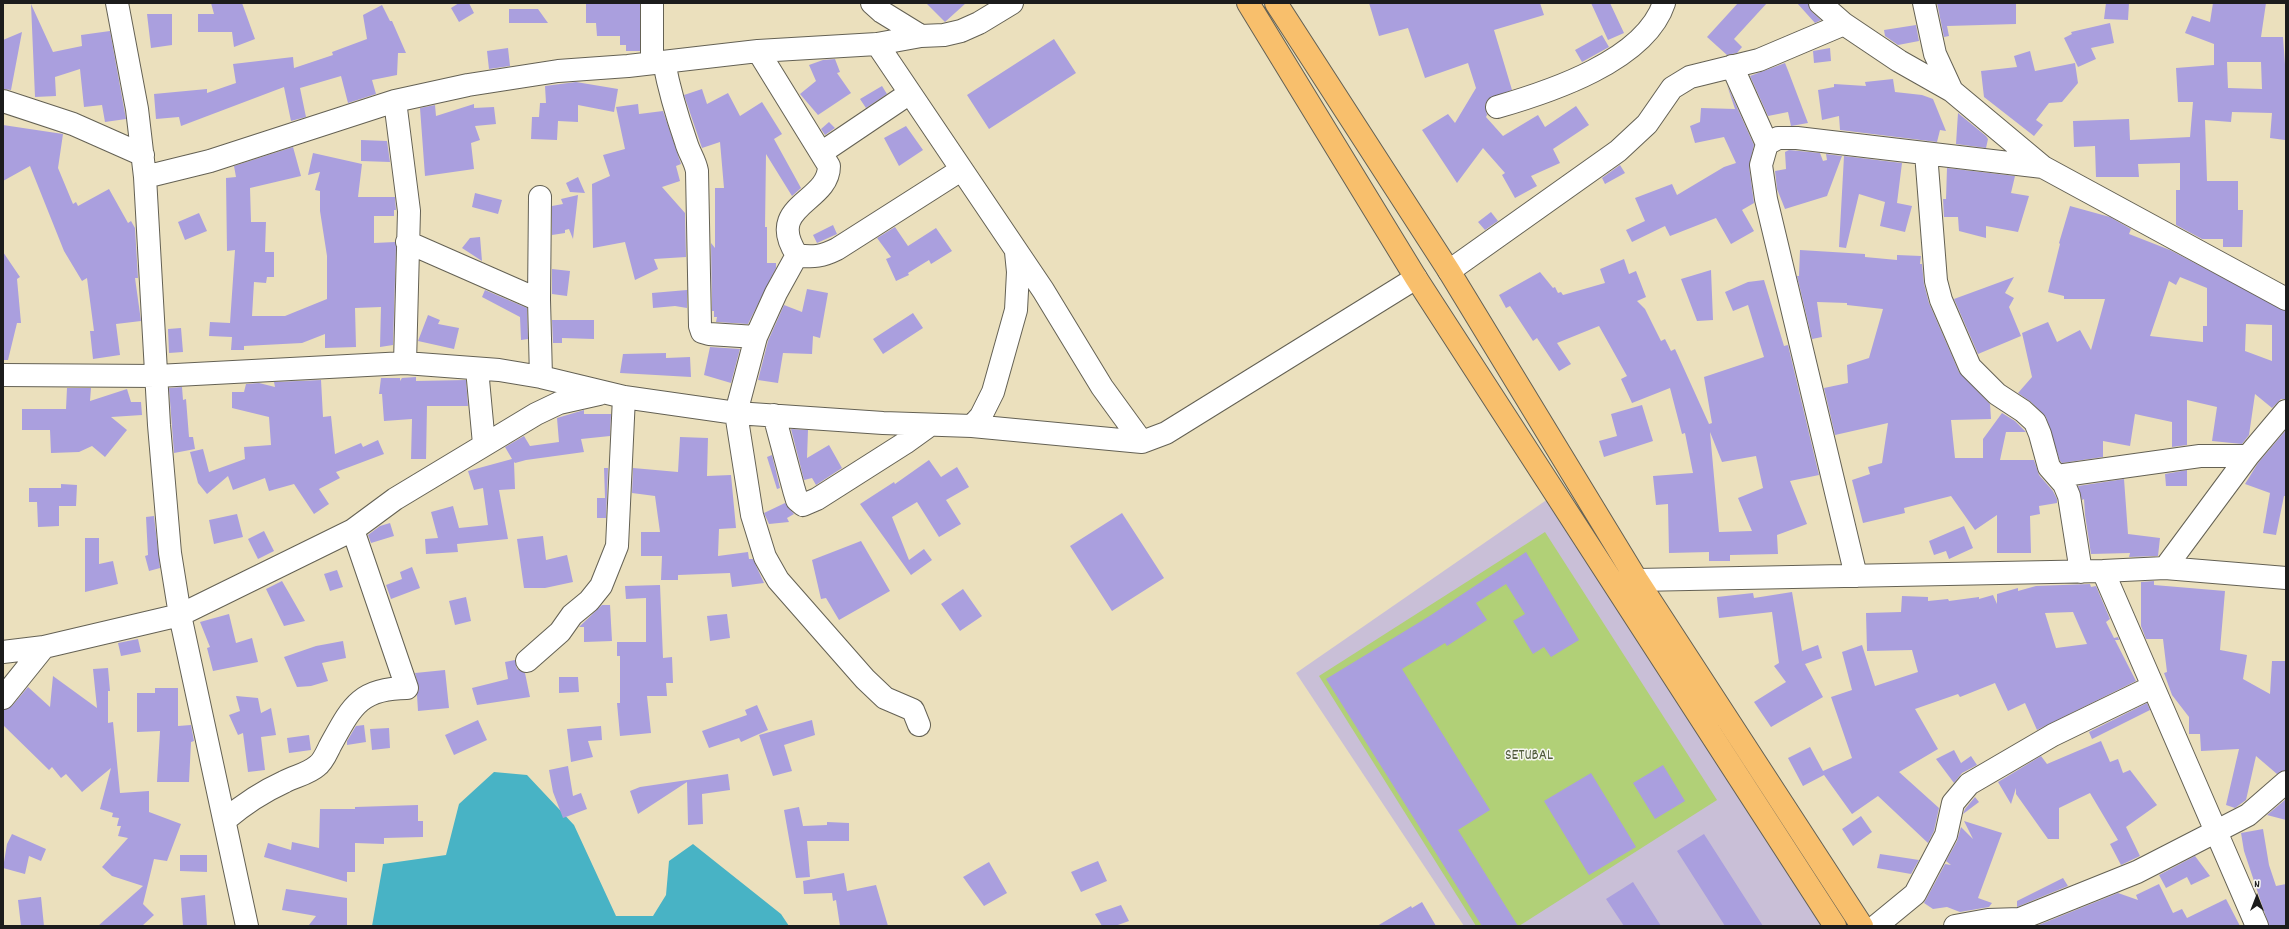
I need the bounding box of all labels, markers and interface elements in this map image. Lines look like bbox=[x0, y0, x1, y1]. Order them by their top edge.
park label: SETUBAL bbox=[1505, 748, 1553, 766]
north arrow bbox=[2237, 877, 2277, 917]
text: N bbox=[2254, 877, 2260, 893]

